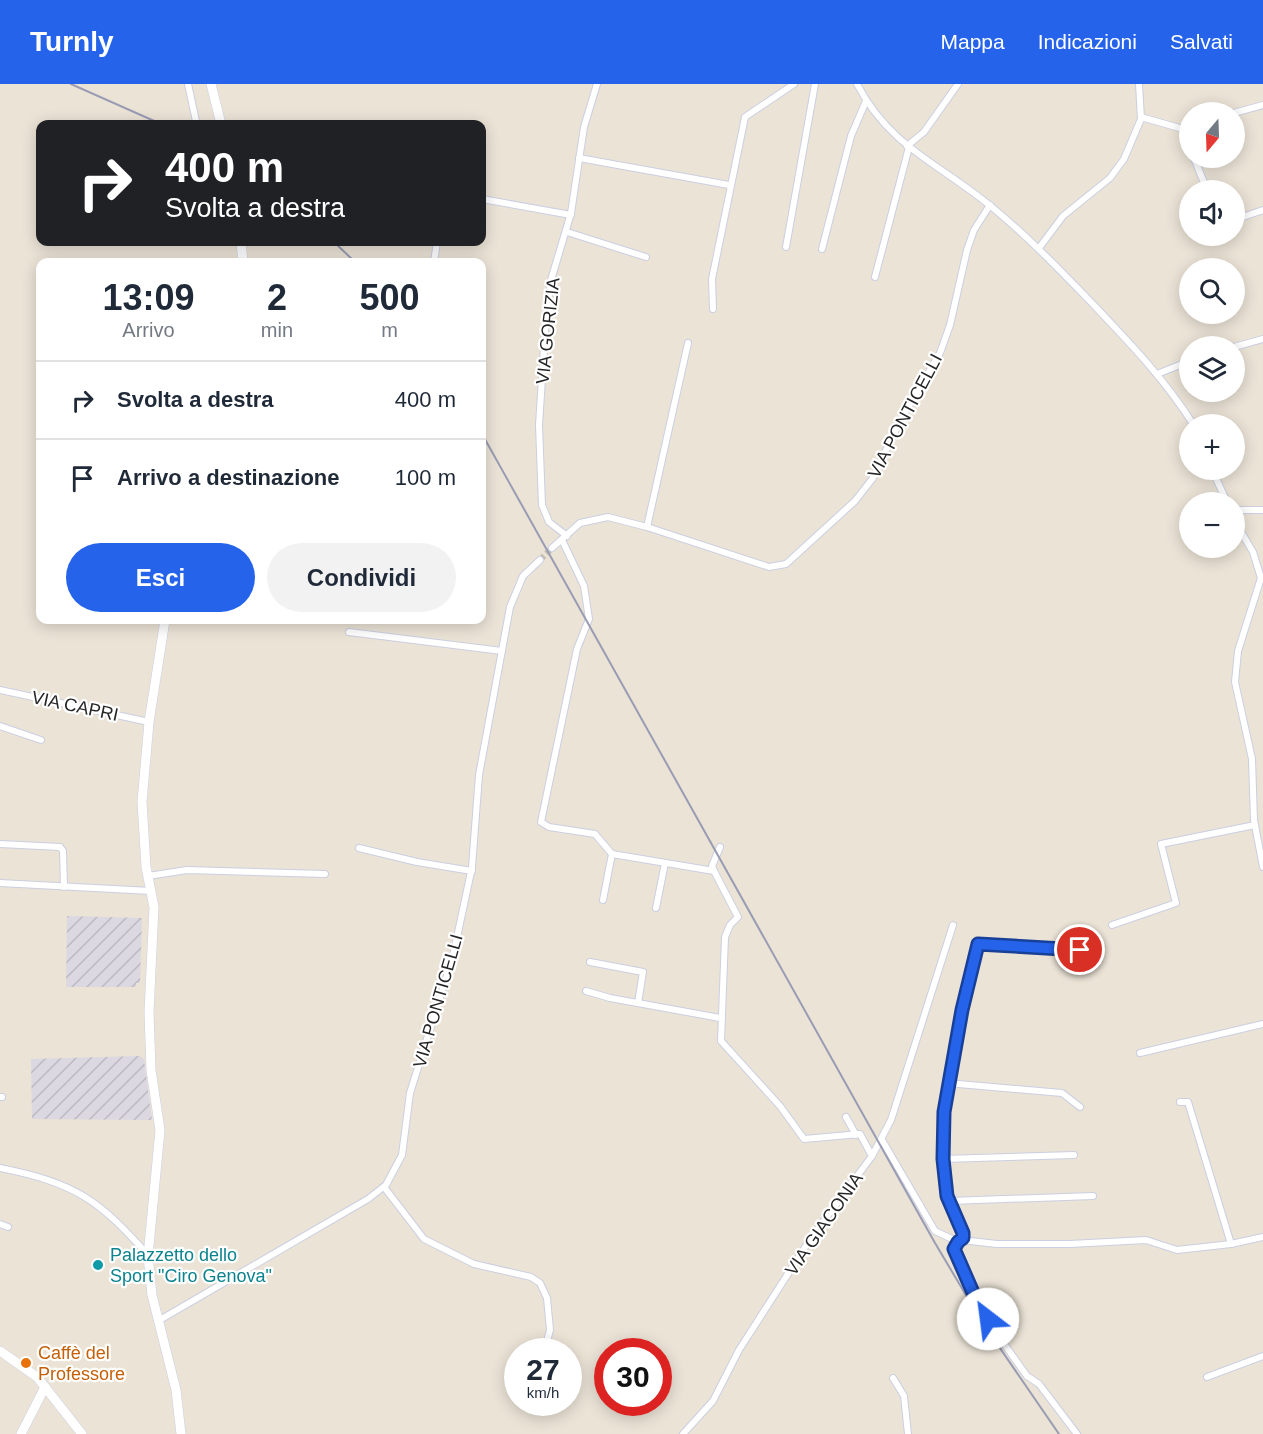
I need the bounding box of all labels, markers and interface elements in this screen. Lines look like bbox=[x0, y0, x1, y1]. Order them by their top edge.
text: Turnly bbox=[30, 26, 113, 57]
text: Mappa bbox=[941, 30, 1005, 53]
text: Indicazioni bbox=[1038, 30, 1137, 53]
text: Salvati bbox=[1170, 30, 1233, 53]
north arrow bbox=[1179, 102, 1245, 168]
map controls bbox=[1179, 102, 1245, 558]
icon: right bbox=[66, 144, 144, 222]
text: 400 m bbox=[165, 144, 284, 191]
button: sound bbox=[1179, 180, 1245, 246]
text: Svolta a destra bbox=[165, 193, 345, 223]
button: search bbox=[1179, 258, 1245, 324]
text: 13:09 bbox=[102, 277, 194, 318]
text: 2 bbox=[267, 277, 287, 318]
text: 500 bbox=[359, 277, 420, 318]
street label: VIA GORIZIA bbox=[532, 277, 564, 385]
text: Arrivo bbox=[122, 319, 175, 341]
text: min bbox=[261, 319, 293, 341]
text: m bbox=[381, 319, 398, 341]
button: layers bbox=[1179, 336, 1245, 402]
street label: VIA PONTICELLI bbox=[864, 350, 946, 482]
icon: right bbox=[66, 384, 99, 417]
text: Svolta a destra bbox=[117, 387, 274, 412]
text: 400 m bbox=[395, 387, 456, 412]
button: + bbox=[1179, 414, 1245, 480]
icon: arrive bbox=[66, 462, 99, 495]
text: Arrivo a destinazione bbox=[117, 465, 340, 490]
text: 100 m bbox=[395, 465, 456, 490]
button: − bbox=[1179, 492, 1245, 558]
button: Esci bbox=[66, 543, 255, 612]
button: Condividi bbox=[267, 543, 456, 612]
street label: VIA CAPRI bbox=[30, 687, 120, 725]
pin bbox=[1054, 924, 1105, 975]
street label: VIA PONTICELLI bbox=[409, 932, 467, 1070]
icon: arrive bbox=[1063, 933, 1096, 966]
street label: VIA GIACONIA bbox=[781, 1169, 867, 1279]
place label: Palazzetto dello Sport "Ciro Genova" bbox=[110, 1245, 272, 1286]
marker: Palazzetto dello Sport "Ciro Genova" bbox=[91, 1258, 105, 1272]
position arrow bbox=[956, 1287, 1020, 1351]
speed limit sign: 30 bbox=[594, 1338, 672, 1416]
place label: Caffè del Professore bbox=[38, 1343, 125, 1384]
text: 27 bbox=[526, 1353, 560, 1386]
marker: Caffè del Professore bbox=[19, 1356, 33, 1370]
text: km/h bbox=[527, 1384, 559, 1401]

